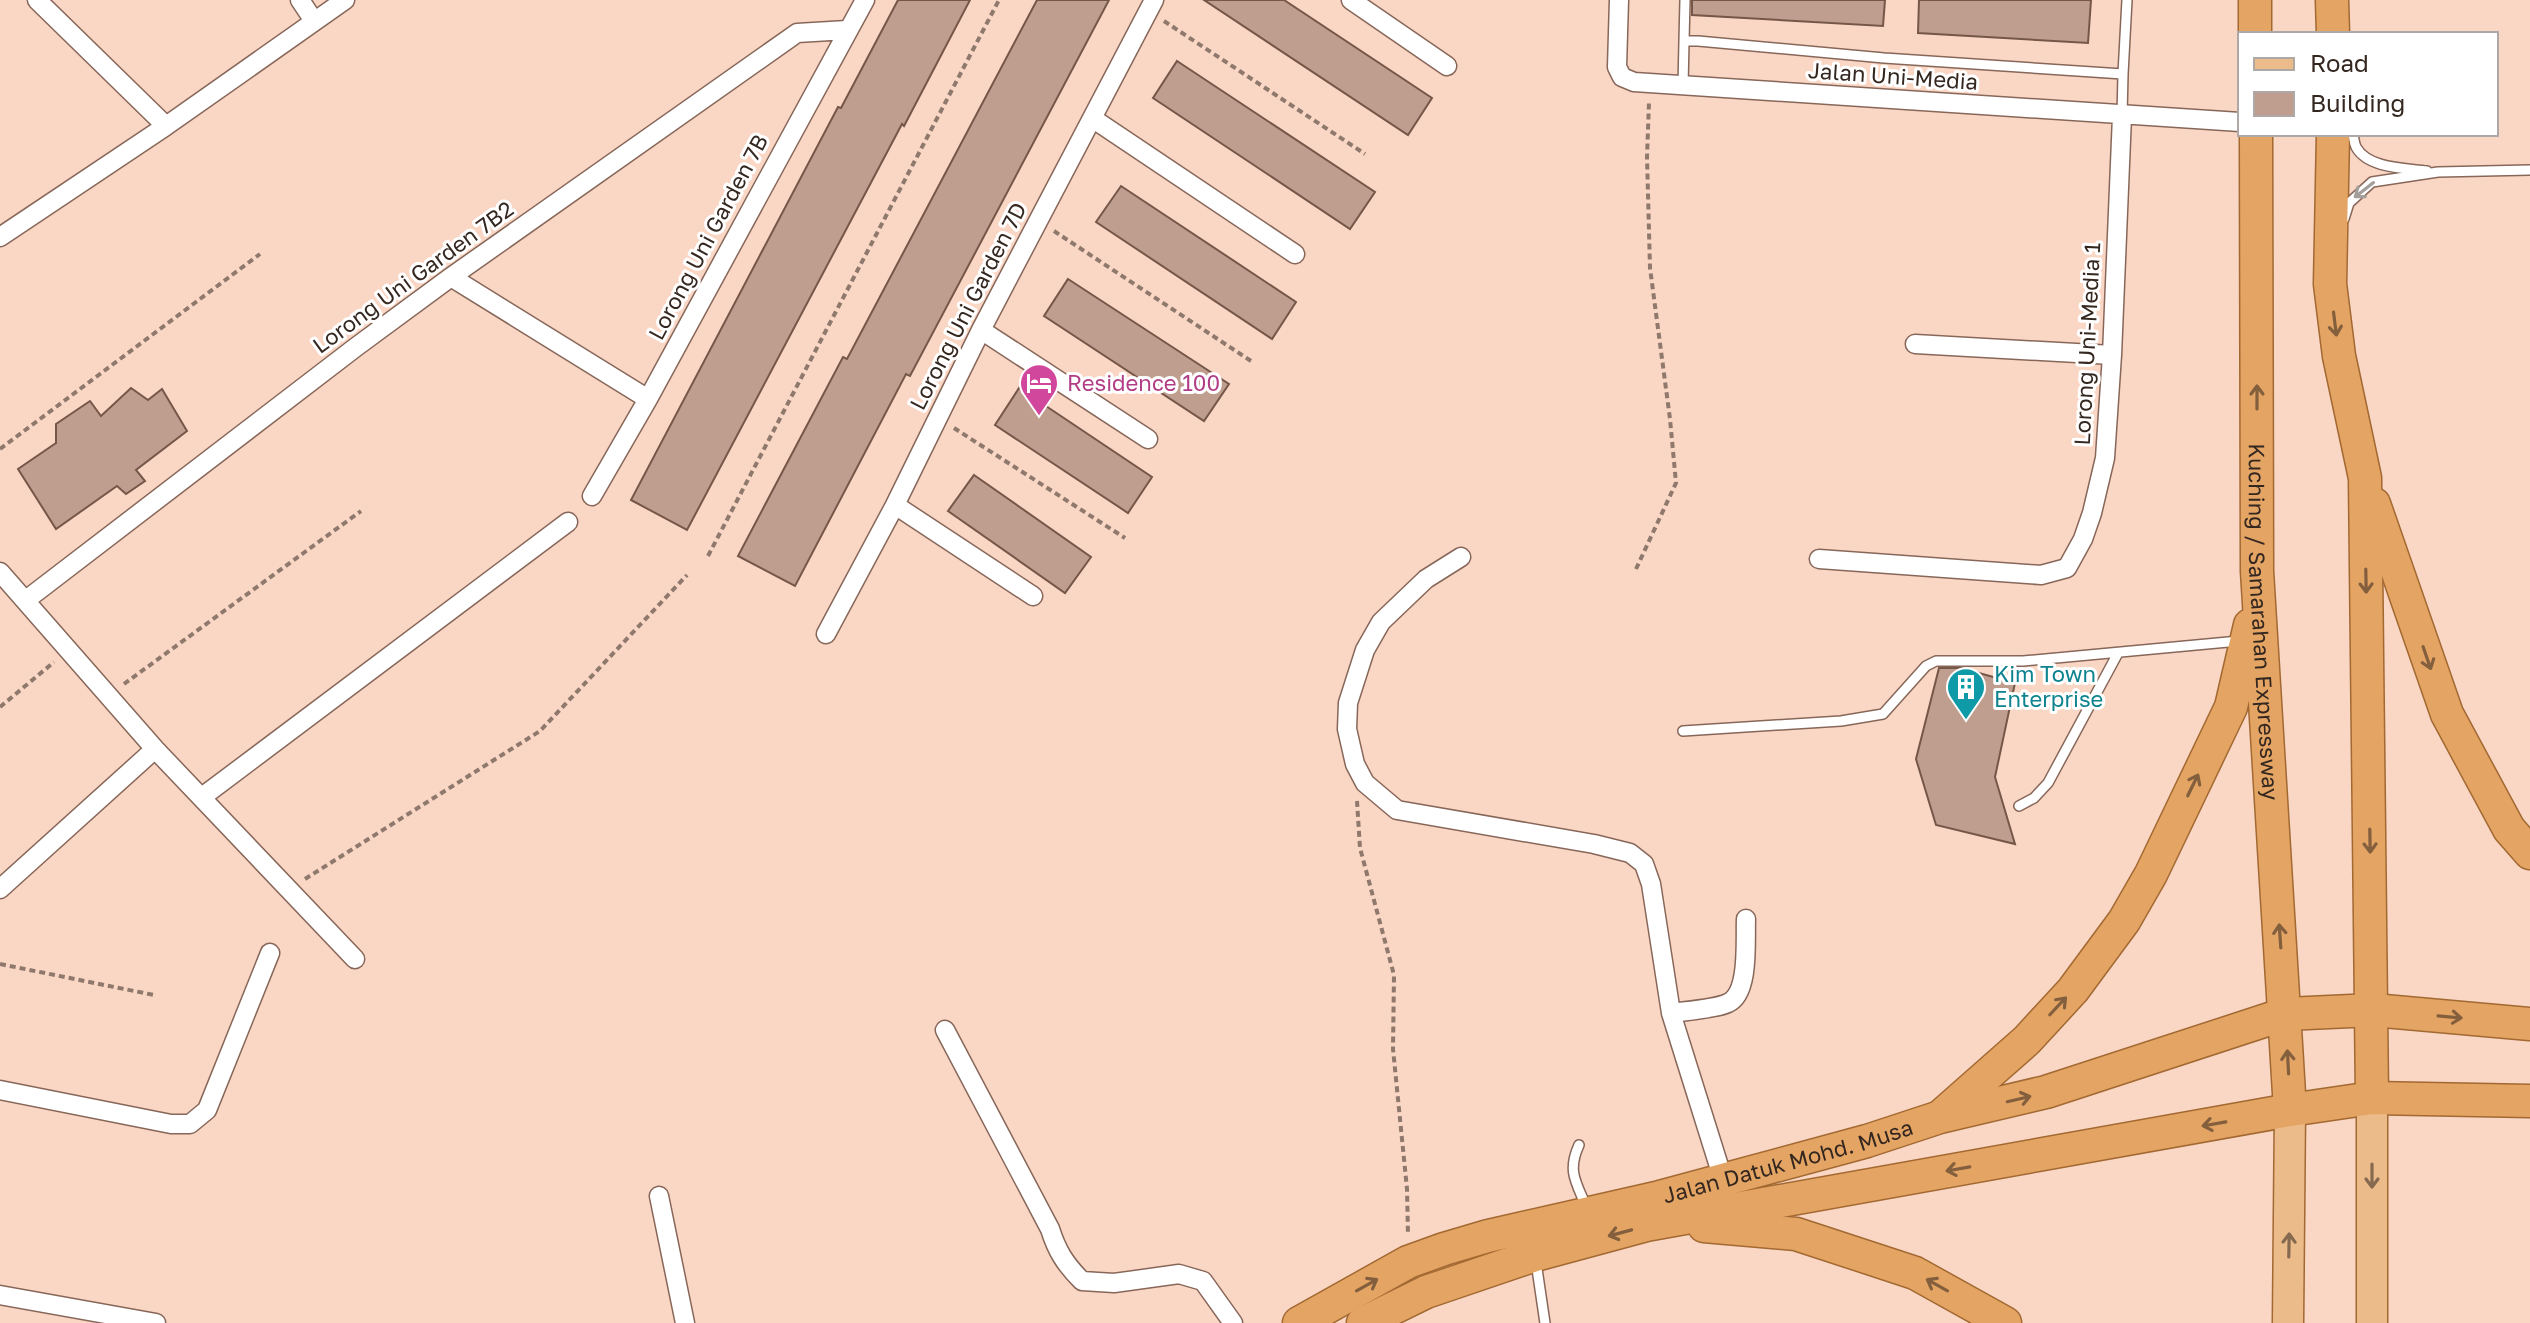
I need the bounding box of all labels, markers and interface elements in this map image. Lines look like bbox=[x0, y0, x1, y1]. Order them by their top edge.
legend bbox=[2238, 32, 2498, 136]
text: Road bbox=[2310, 48, 2369, 77]
street label: Jalan Uni-Media bbox=[1807, 56, 1979, 95]
text: Building bbox=[2310, 88, 2405, 117]
street label: Lorong Uni Garden 7B bbox=[642, 129, 773, 344]
one-way arrow bbox=[2354, 181, 2375, 198]
street label: Lorong Uni Garden 7B2 bbox=[307, 195, 518, 358]
street label: Lorong Uni Garden 7D bbox=[903, 197, 1032, 414]
street label: Lorong Uni-Media 1 bbox=[2068, 241, 2105, 446]
one-way arrow bbox=[2328, 311, 2343, 336]
hotel icon: Residence 100 bbox=[1018, 362, 1060, 417]
place label: Residence 100 bbox=[1067, 369, 1220, 396]
one-way arrow bbox=[2249, 384, 2265, 411]
street label: Kuching / Samarahan Expressway bbox=[2244, 443, 2285, 801]
one-way arrow bbox=[2358, 567, 2374, 594]
one-way arrow bbox=[2421, 645, 2436, 670]
place label: Kim Town Enterprise bbox=[1994, 660, 2103, 712]
building icon: Kim Town Enterprise bbox=[1945, 666, 1987, 721]
one-way arrow bbox=[2185, 774, 2201, 798]
one-way arrow bbox=[2362, 827, 2378, 854]
one-way arrow bbox=[2272, 923, 2287, 950]
one-way arrow bbox=[2049, 997, 2067, 1017]
one-way arrow bbox=[2436, 1010, 2463, 1025]
one-way arrow bbox=[2280, 1049, 2295, 1076]
one-way arrow bbox=[2005, 1090, 2031, 1105]
street label: Jalan Datuk Mohd. Musa bbox=[1660, 1113, 1916, 1209]
one-way arrow bbox=[2201, 1117, 2227, 1132]
one-way arrow bbox=[2364, 1162, 2380, 1189]
one-way arrow bbox=[1945, 1163, 1971, 1178]
one-way arrow bbox=[1607, 1226, 1633, 1241]
one-way arrow bbox=[2281, 1232, 2297, 1259]
one-way arrow bbox=[1354, 1277, 1378, 1292]
one-way arrow bbox=[1926, 1277, 1949, 1293]

